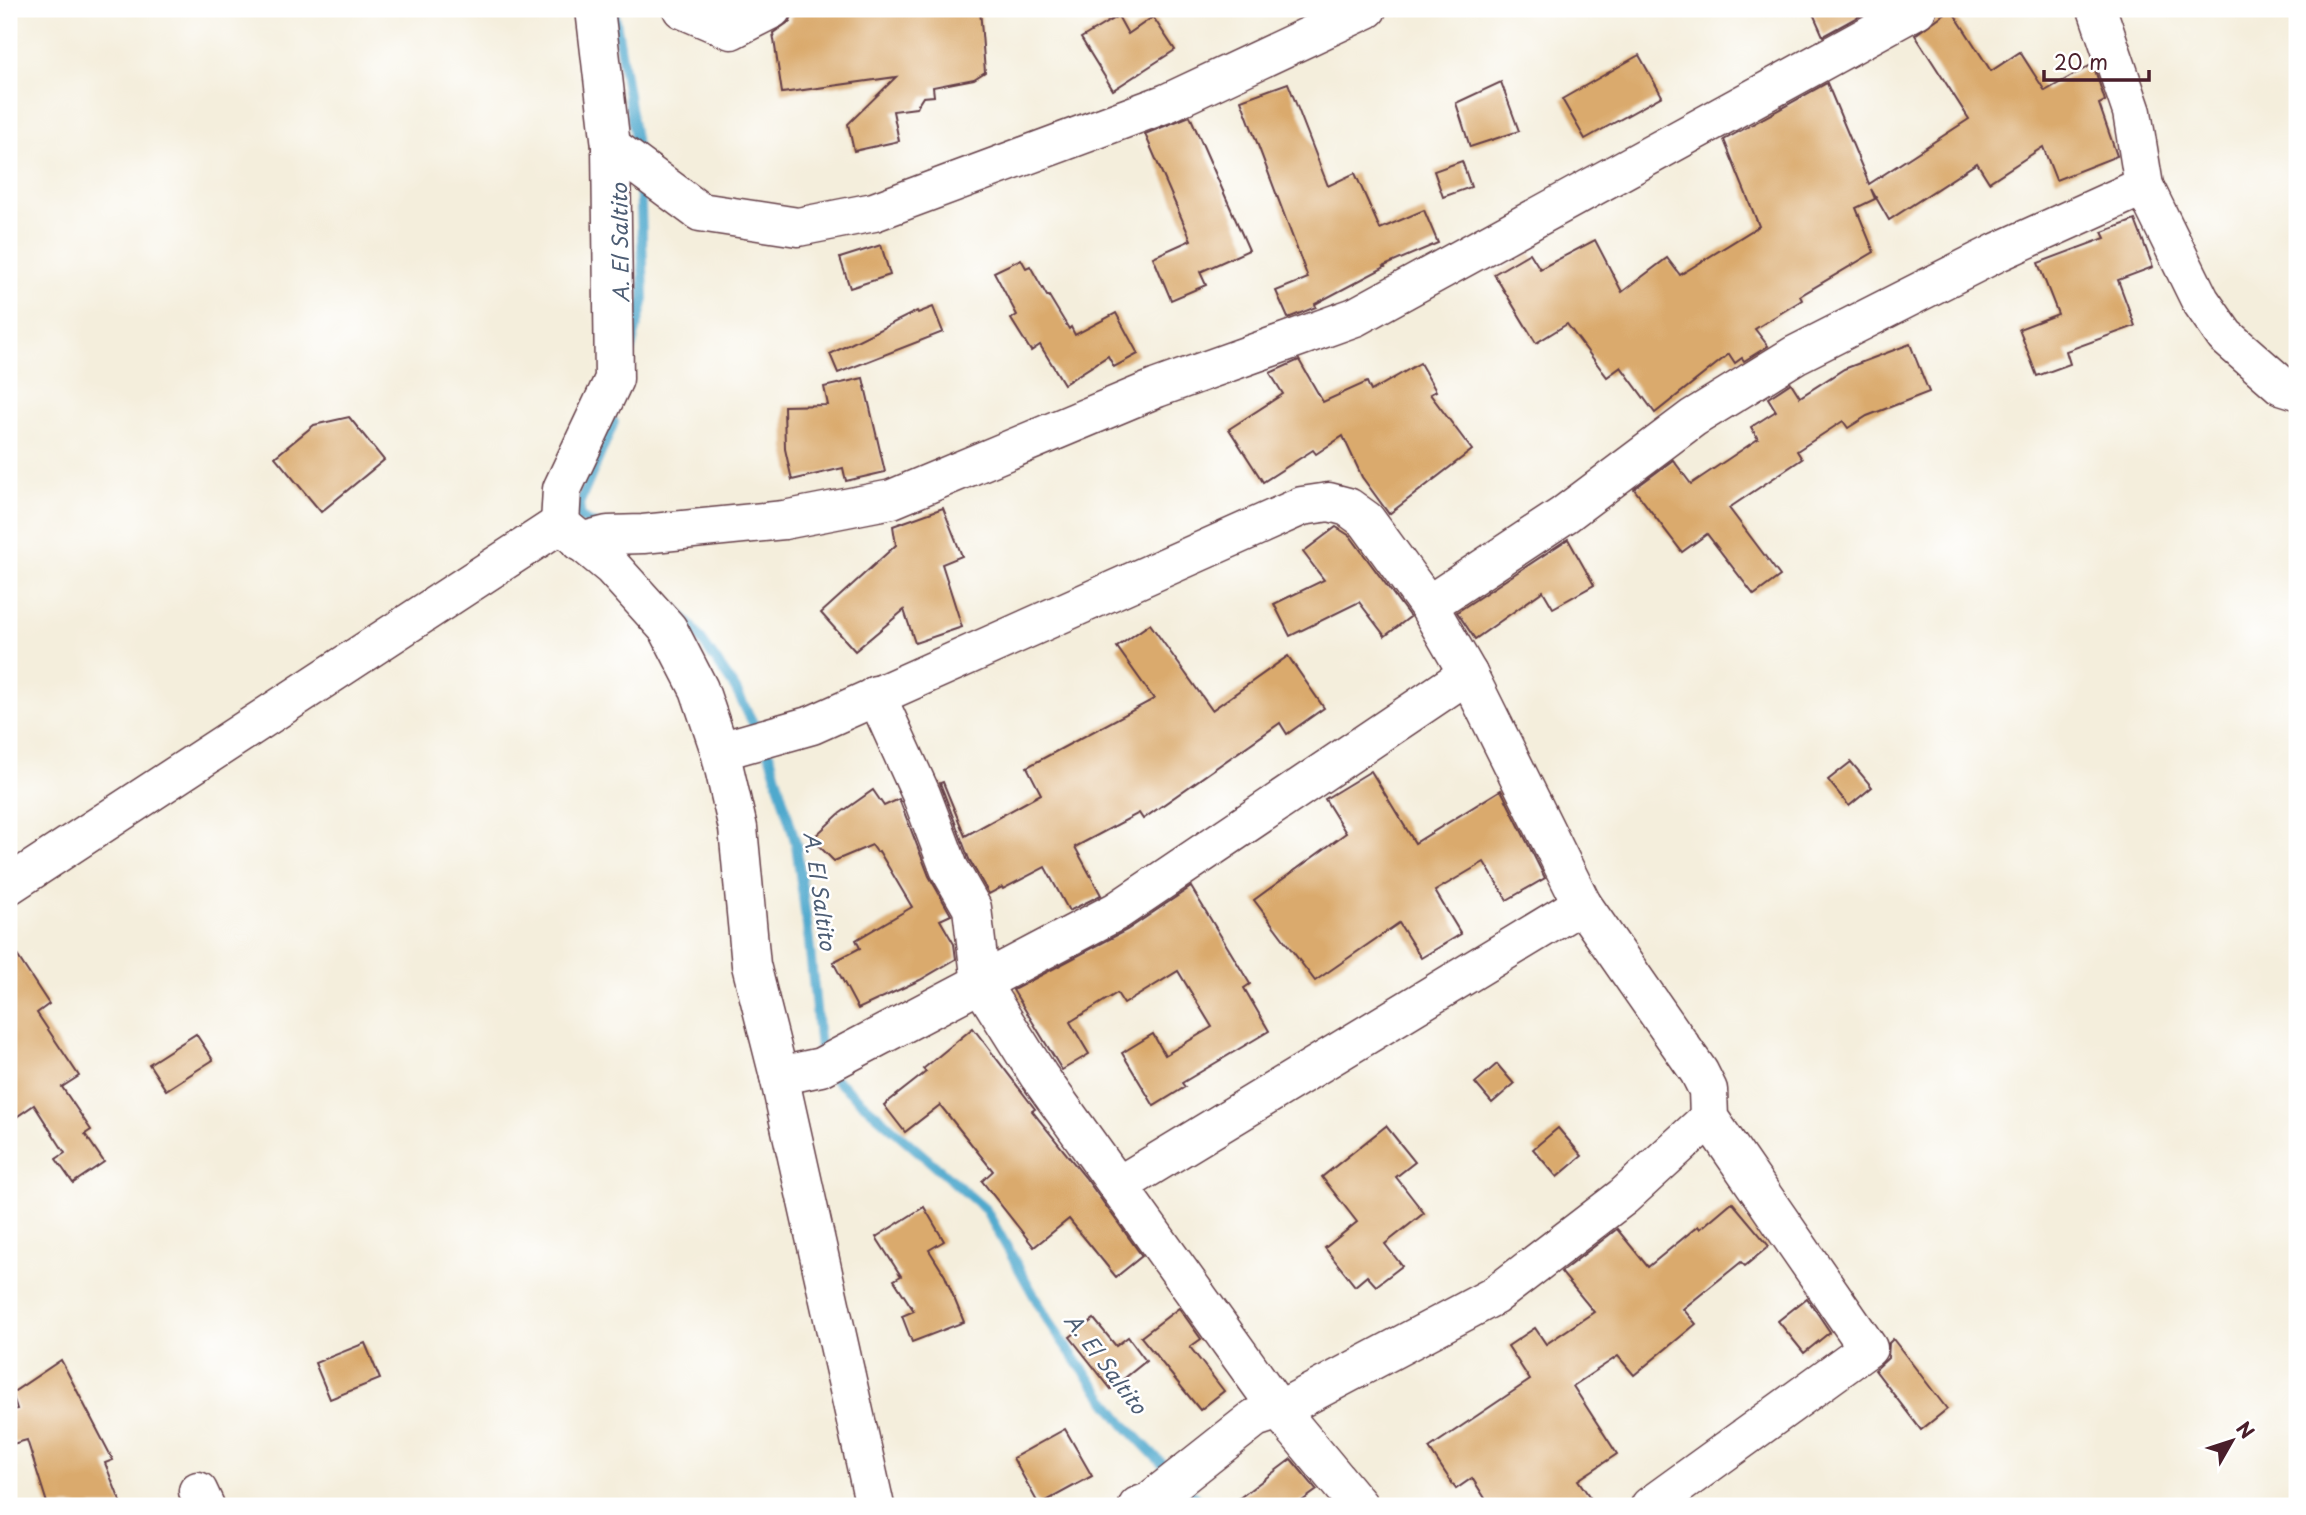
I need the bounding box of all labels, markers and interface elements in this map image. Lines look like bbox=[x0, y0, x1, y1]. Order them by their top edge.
scale bar bbox=[2044, 38, 2148, 82]
text: 20 m bbox=[2054, 45, 2108, 77]
water label: A. El Saltito bbox=[602, 182, 636, 303]
water label: A. El Saltito bbox=[797, 829, 845, 953]
water label: A. El Saltito bbox=[1058, 1306, 1156, 1421]
north arrow bbox=[2198, 1406, 2268, 1476]
text: N bbox=[2230, 1415, 2262, 1444]

